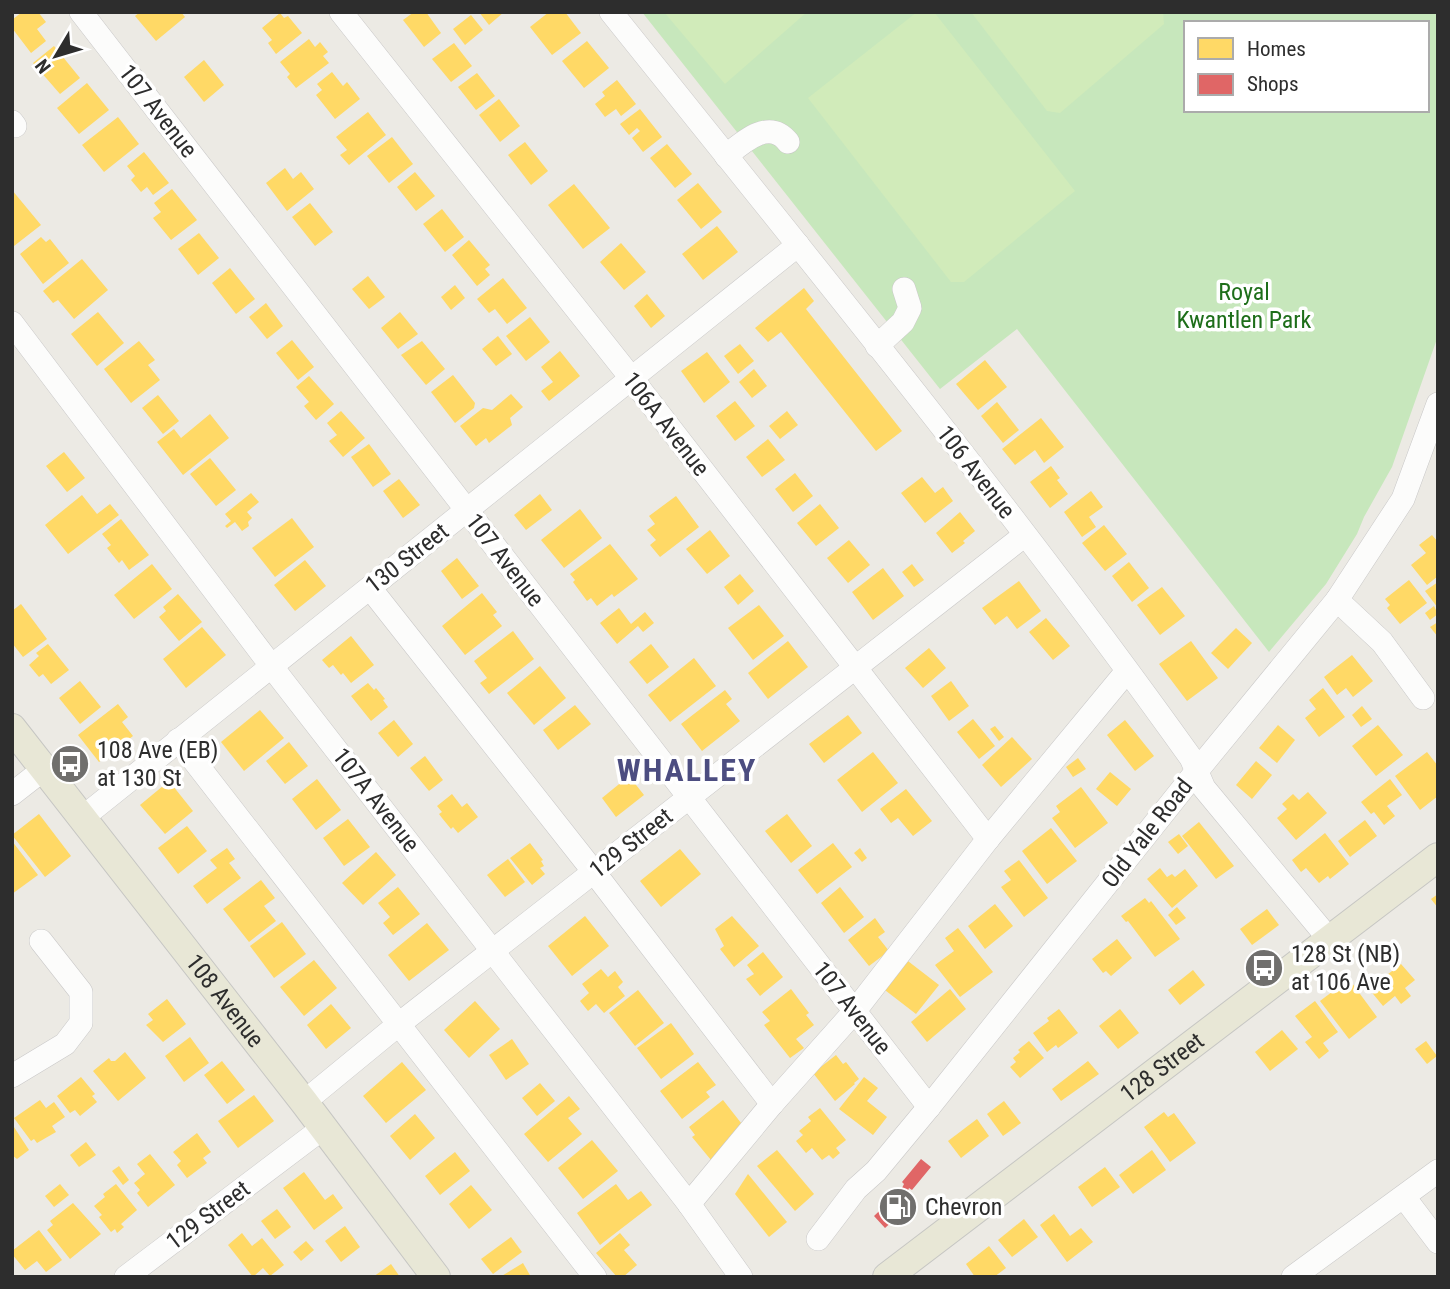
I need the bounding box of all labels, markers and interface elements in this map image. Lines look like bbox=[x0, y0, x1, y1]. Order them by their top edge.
north arrow bbox=[21, 21, 91, 91]
legend bbox=[1184, 21, 1429, 112]
text: Homes bbox=[1247, 37, 1306, 61]
text: N bbox=[30, 54, 56, 78]
street label: 107 Avenue bbox=[113, 59, 203, 163]
text: Shops bbox=[1247, 72, 1299, 96]
park label: Royal Kwantlen Park bbox=[1177, 278, 1312, 334]
street label: 106A Avenue bbox=[617, 367, 715, 481]
street label: 106 Avenue bbox=[931, 420, 1021, 524]
street label: 107 Avenue bbox=[460, 508, 550, 612]
street label: 130 Street bbox=[360, 517, 454, 599]
place label: 108 Ave (EB) at 130 St bbox=[97, 736, 218, 792]
bus stop icon: 108 Ave (EB) at 130 St bbox=[49, 743, 91, 785]
street label: 107A Avenue bbox=[327, 743, 425, 857]
district label: WHALLEY bbox=[617, 751, 757, 789]
street label: Old Yale Road bbox=[1096, 773, 1198, 893]
street label: 129 Street bbox=[584, 802, 678, 884]
place label: 128 St (NB) at 106 Ave bbox=[1291, 940, 1400, 996]
bus stop icon: 128 St (NB) at 106 Ave bbox=[1243, 947, 1285, 989]
street label: 108 Avenue bbox=[180, 949, 270, 1053]
street label: 107 Avenue bbox=[807, 956, 897, 1060]
street label: 128 Street bbox=[1115, 1027, 1209, 1108]
street label: 129 Street bbox=[161, 1175, 255, 1255]
fuel station icon: Chevron bbox=[877, 1186, 919, 1228]
place label: Chevron bbox=[925, 1193, 1002, 1221]

